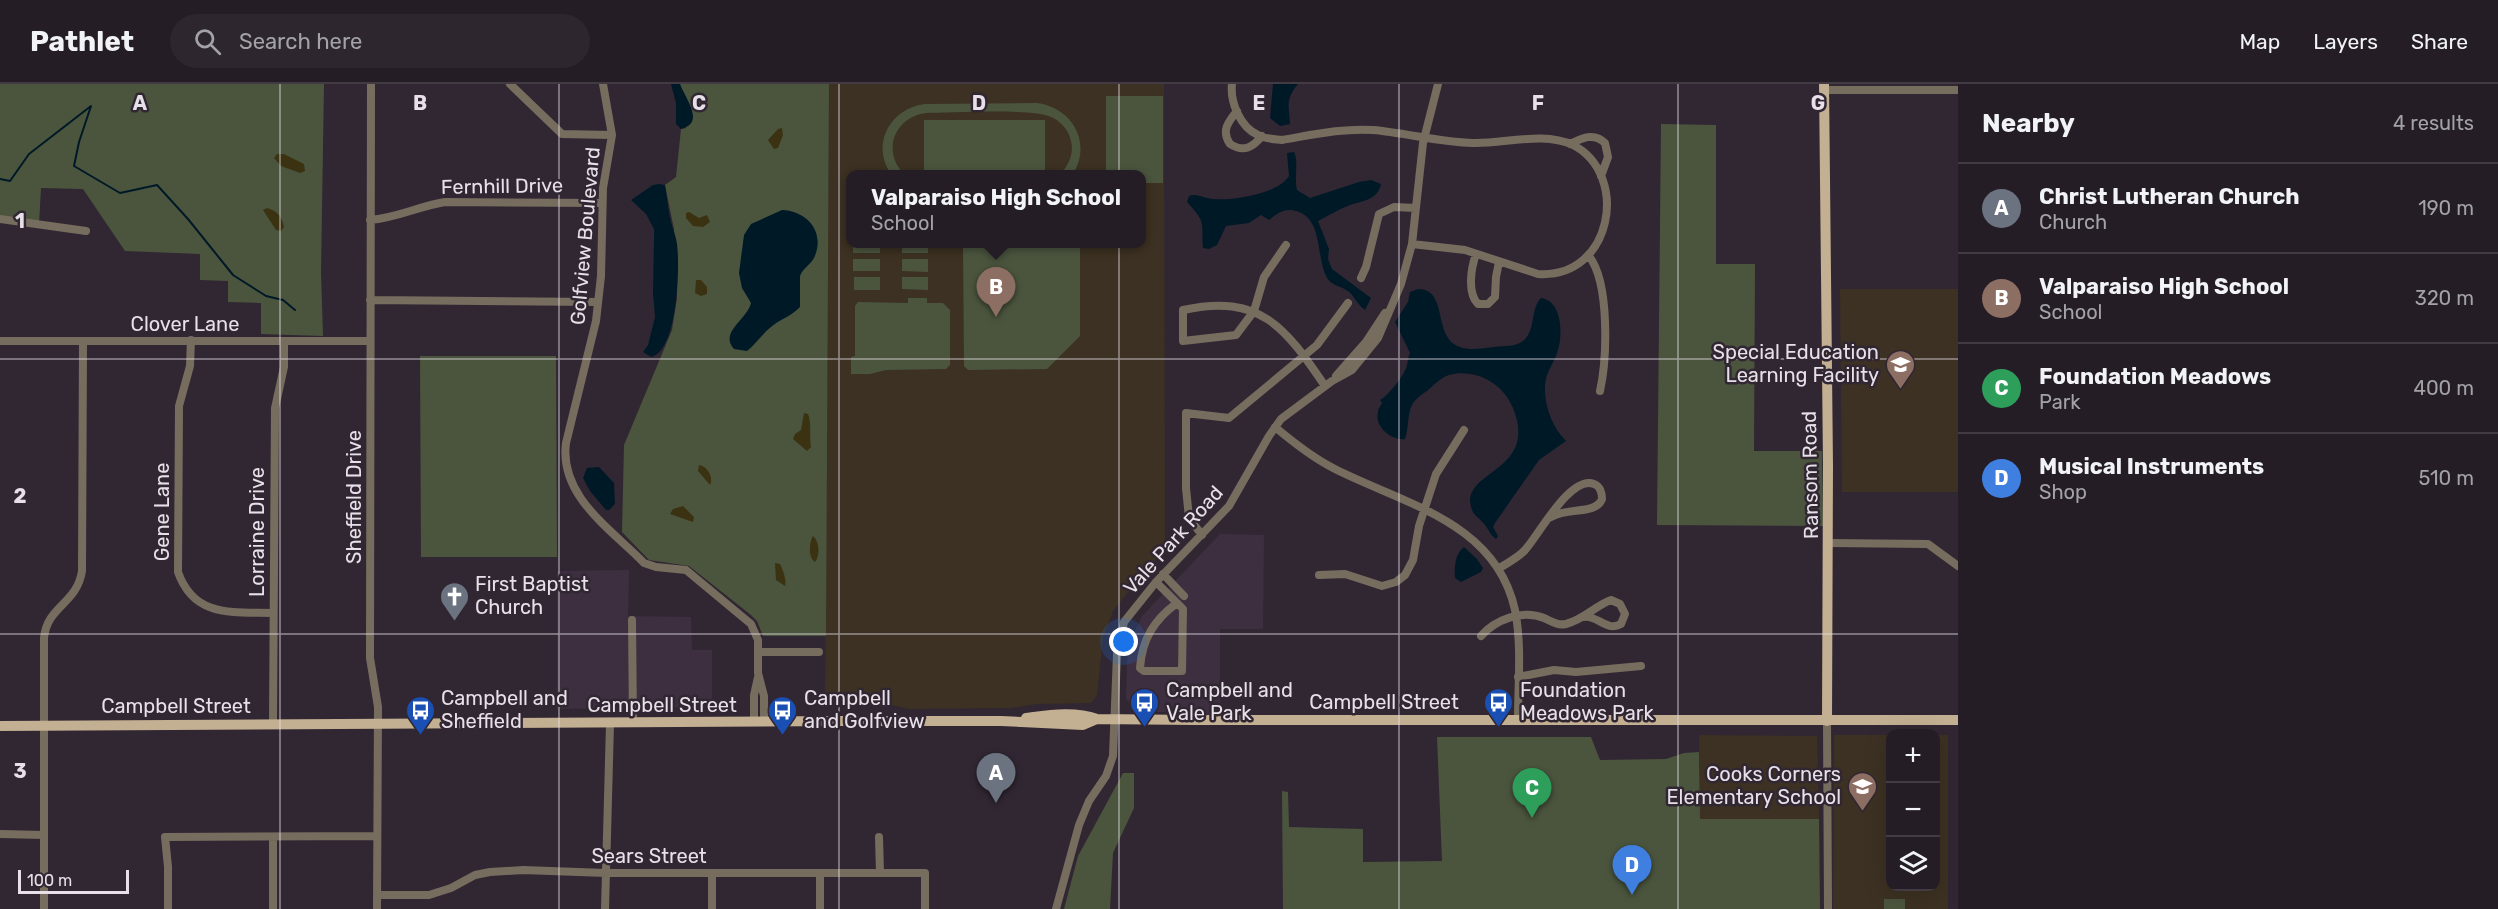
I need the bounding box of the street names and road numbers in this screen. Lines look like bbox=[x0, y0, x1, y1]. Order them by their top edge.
street label: Golfview Boulevard bbox=[565, 146, 605, 326]
street label: Fernhill Drive bbox=[441, 173, 563, 199]
street label: Clover Lane bbox=[131, 312, 239, 336]
street label: Ransom Road bbox=[1797, 411, 1823, 539]
street label: Sheffield Drive bbox=[342, 430, 366, 564]
street label: Gene Lane bbox=[150, 463, 174, 561]
street label: Lorraine Drive bbox=[245, 467, 269, 597]
street label: Vale Park Road bbox=[1118, 481, 1228, 599]
street label: Campbell Street bbox=[1309, 690, 1459, 714]
street label: Campbell Street bbox=[587, 693, 737, 717]
street label: Campbell Street bbox=[101, 694, 251, 718]
street label: Sears Street bbox=[591, 844, 707, 868]

